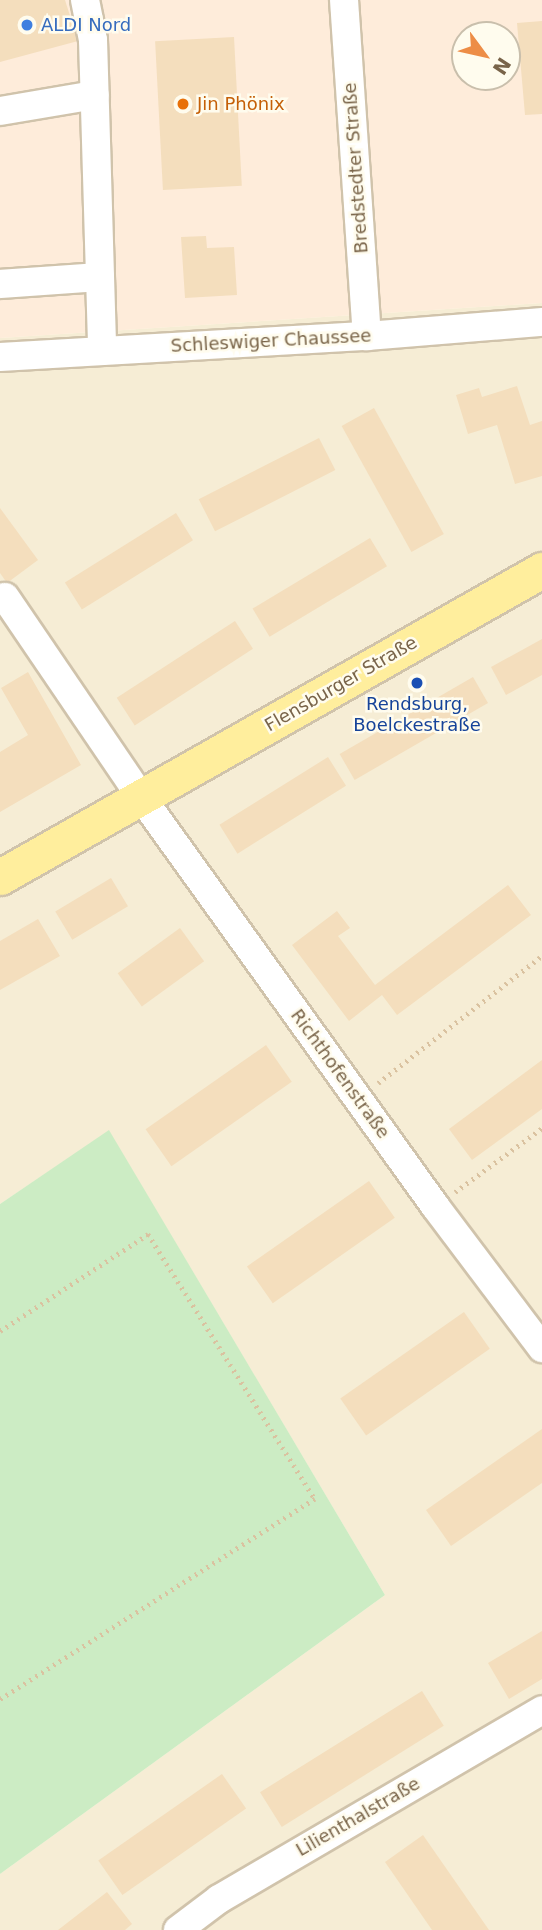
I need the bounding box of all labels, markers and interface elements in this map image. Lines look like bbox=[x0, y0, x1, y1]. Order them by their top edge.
place label: ALDI Nord bbox=[41, 14, 131, 36]
marker: ALDI Nord bbox=[19, 17, 35, 33]
north arrow bbox=[451, 21, 521, 91]
text: N bbox=[488, 54, 515, 79]
street label: Bredstedter Straße bbox=[339, 82, 373, 254]
place label: Jin Phönix bbox=[197, 93, 285, 115]
marker: Jin Phönix bbox=[175, 96, 191, 112]
street label: Schleswiger Chaussee bbox=[170, 325, 372, 357]
street label: Flensburger Straße bbox=[261, 632, 421, 736]
marker: Rendsburg, Boelckestraße bbox=[409, 675, 425, 691]
place label: Rendsburg, Boelckestraße bbox=[353, 694, 481, 736]
street label: Richthofenstraße bbox=[286, 1005, 394, 1143]
street label: Lilienthalstraße bbox=[292, 1773, 424, 1861]

